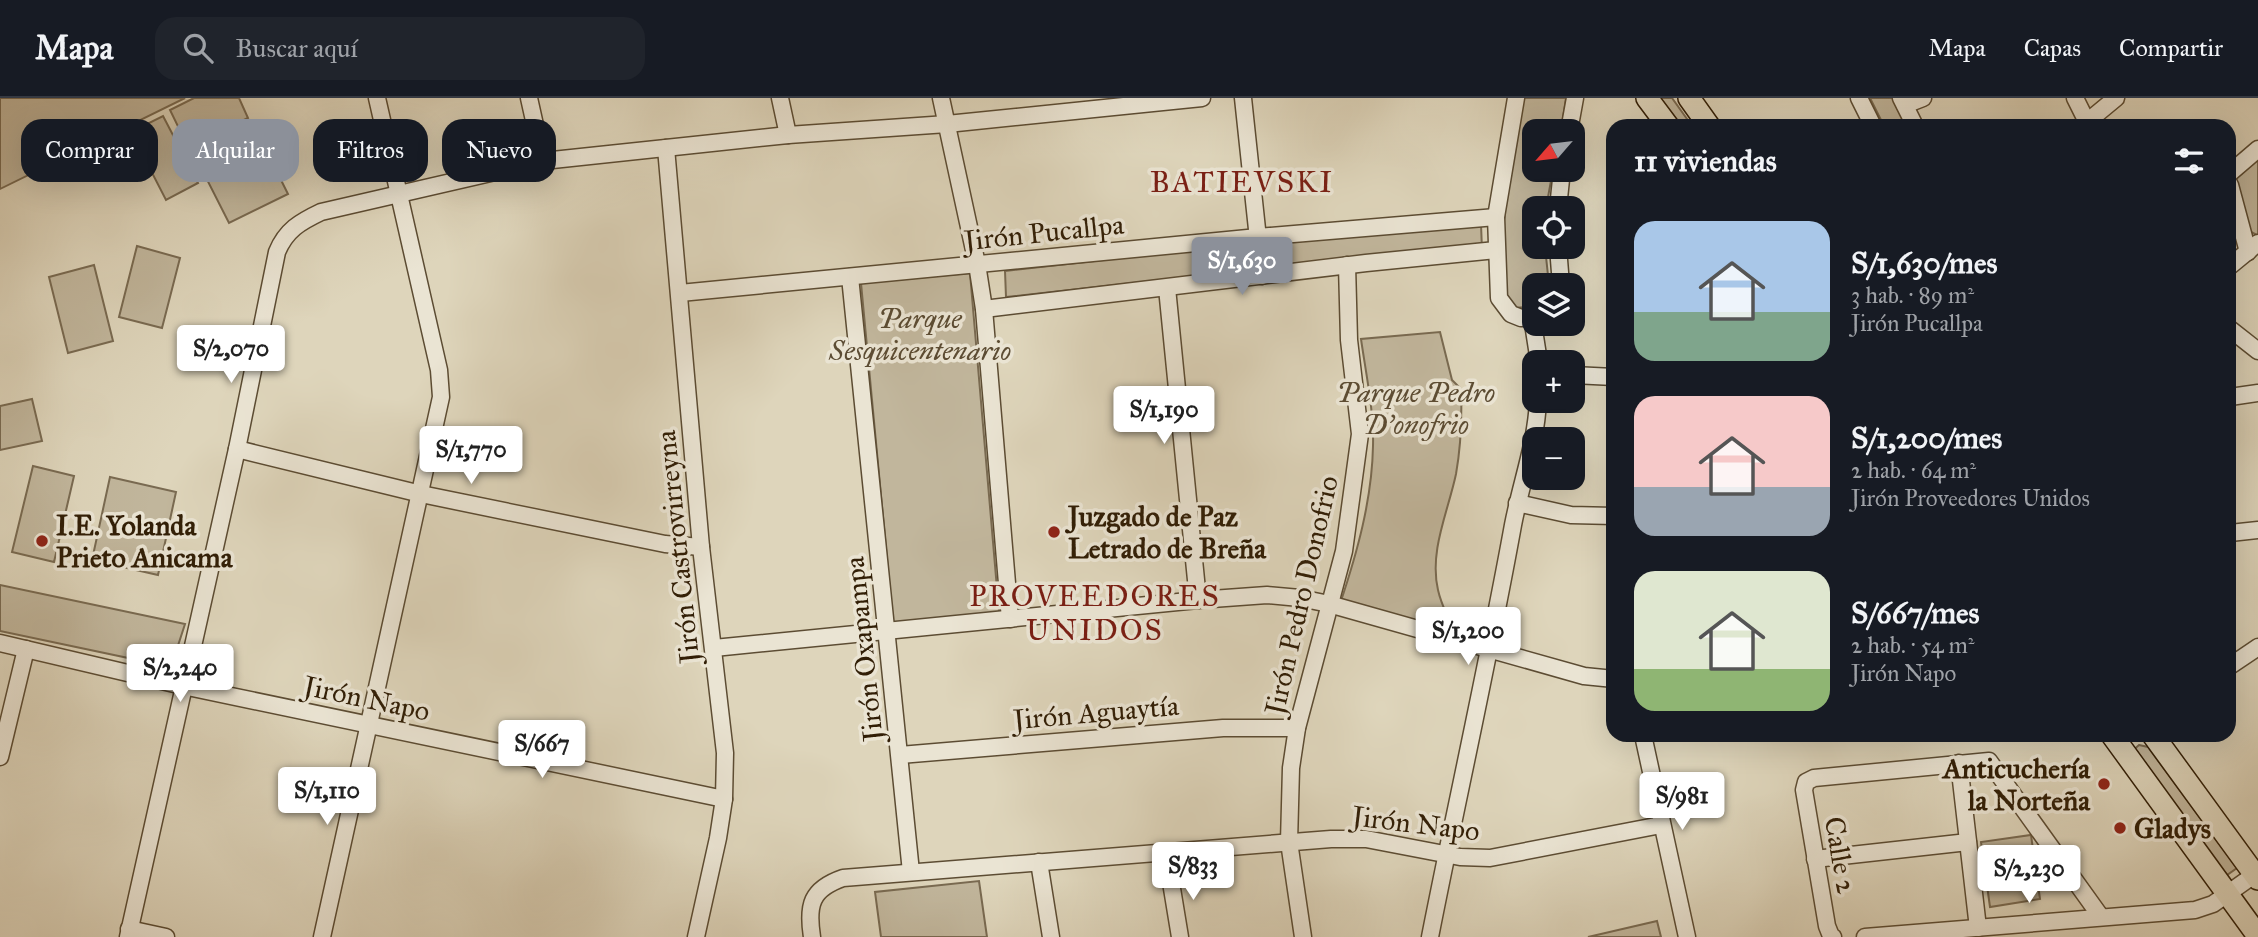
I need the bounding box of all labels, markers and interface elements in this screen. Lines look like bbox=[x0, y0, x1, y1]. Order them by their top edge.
search box bbox=[155, 17, 645, 80]
text: Mapa bbox=[35, 28, 113, 68]
icon: search bbox=[179, 29, 217, 67]
text: Buscar aquí bbox=[235, 32, 358, 64]
text: Mapa bbox=[1929, 33, 1986, 63]
text: Capas bbox=[2024, 33, 2081, 63]
text: Compartir bbox=[2119, 33, 2223, 63]
chip: Comprar bbox=[21, 119, 158, 182]
chip: Alquilar bbox=[172, 119, 299, 182]
chip: Filtros bbox=[313, 119, 428, 182]
chip: Nuevo bbox=[442, 119, 556, 182]
north arrow bbox=[1522, 119, 1586, 182]
map controls bbox=[1522, 119, 1585, 490]
icon: filters bbox=[2170, 142, 2208, 180]
text: 11 viviendas bbox=[1634, 143, 1777, 179]
district label: BATIEVSKI bbox=[1150, 164, 1334, 200]
button: locate bbox=[1522, 196, 1585, 259]
street label: Jirón Pucallpa bbox=[959, 207, 1126, 259]
pin: S/1,630 bbox=[1177, 238, 1307, 297]
text: S/1,630/mes bbox=[1851, 245, 1997, 281]
text: S/1,630 bbox=[1208, 246, 1276, 274]
icon: home bbox=[1690, 249, 1774, 333]
button: layers bbox=[1522, 273, 1585, 336]
text: 3 hab. · 89 m² bbox=[1851, 281, 1974, 309]
park label: Parque Sesquicentenario bbox=[828, 301, 1011, 368]
text: Jirón Pucallpa bbox=[1851, 309, 1983, 337]
pin: S/2,070 bbox=[166, 326, 296, 385]
text: S/2,070 bbox=[193, 334, 269, 362]
button: + bbox=[1522, 350, 1585, 413]
park label: Parque Pedro D'onofrio bbox=[1337, 375, 1496, 442]
pin: S/1,190 bbox=[1099, 386, 1229, 446]
text: S/1,190 bbox=[1129, 395, 1199, 423]
text: S/1,200/mes bbox=[1851, 420, 2002, 456]
icon: home bbox=[1690, 424, 1774, 508]
pin: S/1,770 bbox=[406, 426, 536, 486]
button: − bbox=[1522, 427, 1585, 490]
street label: Jirón Castrovirreyna bbox=[648, 429, 707, 668]
text: S/1,770 bbox=[435, 435, 507, 463]
text: 2 hab. · 64 m² bbox=[1851, 456, 1976, 484]
street label: Jirón Pedro Donofrio bbox=[1256, 472, 1346, 721]
text: Jirón Proveedores Unidos bbox=[1851, 484, 2090, 512]
place label: Juzgado de Paz Letrado de Breña bbox=[1064, 499, 1267, 566]
place label: I.E. Yolanda Prieto Anicama bbox=[56, 508, 234, 575]
marker: Juzgado de Paz Letrado de Breña bbox=[1046, 524, 1062, 540]
marker: I.E. Yolanda Prieto Anicama bbox=[34, 533, 50, 549]
street label: Jirón Oxapampa bbox=[836, 555, 891, 746]
district label: PROVEEDORES UNIDOS bbox=[969, 578, 1221, 648]
text: S/667/mes bbox=[1851, 595, 1980, 631]
icon: home bbox=[1690, 599, 1774, 683]
pin: S/1,200 bbox=[1403, 608, 1533, 667]
text: S/1,200 bbox=[1432, 616, 1504, 644]
text: 2 hab. · 54 m² bbox=[1851, 631, 1975, 659]
pin: S/2,240 bbox=[115, 644, 245, 704]
text: S/2,240 bbox=[143, 653, 217, 681]
text: Jirón Napo bbox=[1851, 659, 1956, 687]
street label: Jirón Napo bbox=[298, 667, 433, 729]
street label: Jirón Aguaytía bbox=[1009, 688, 1180, 737]
pin: S/667 bbox=[493, 720, 591, 780]
text: S/667 bbox=[514, 729, 570, 757]
place label: Anticuchería la Norteña bbox=[1941, 751, 2091, 818]
pin: S/1,110 bbox=[262, 768, 392, 827]
pin: S/981 bbox=[1633, 772, 1731, 832]
text: S/1,110 bbox=[294, 776, 360, 804]
marker: Anticuchería la Norteña bbox=[2096, 776, 2112, 792]
text: S/981 bbox=[1655, 781, 1709, 809]
street label: Jirón Napo bbox=[1347, 798, 1482, 849]
place label: Gladys bbox=[2134, 811, 2211, 846]
street label: Calle 2 bbox=[1817, 814, 1865, 896]
marker: Gladys bbox=[2112, 820, 2128, 836]
pin: S/833 bbox=[1144, 842, 1242, 902]
pin: S/2,230 bbox=[1964, 846, 2094, 905]
text: S/833 bbox=[1168, 851, 1218, 879]
text: S/2,230 bbox=[1993, 854, 2065, 882]

